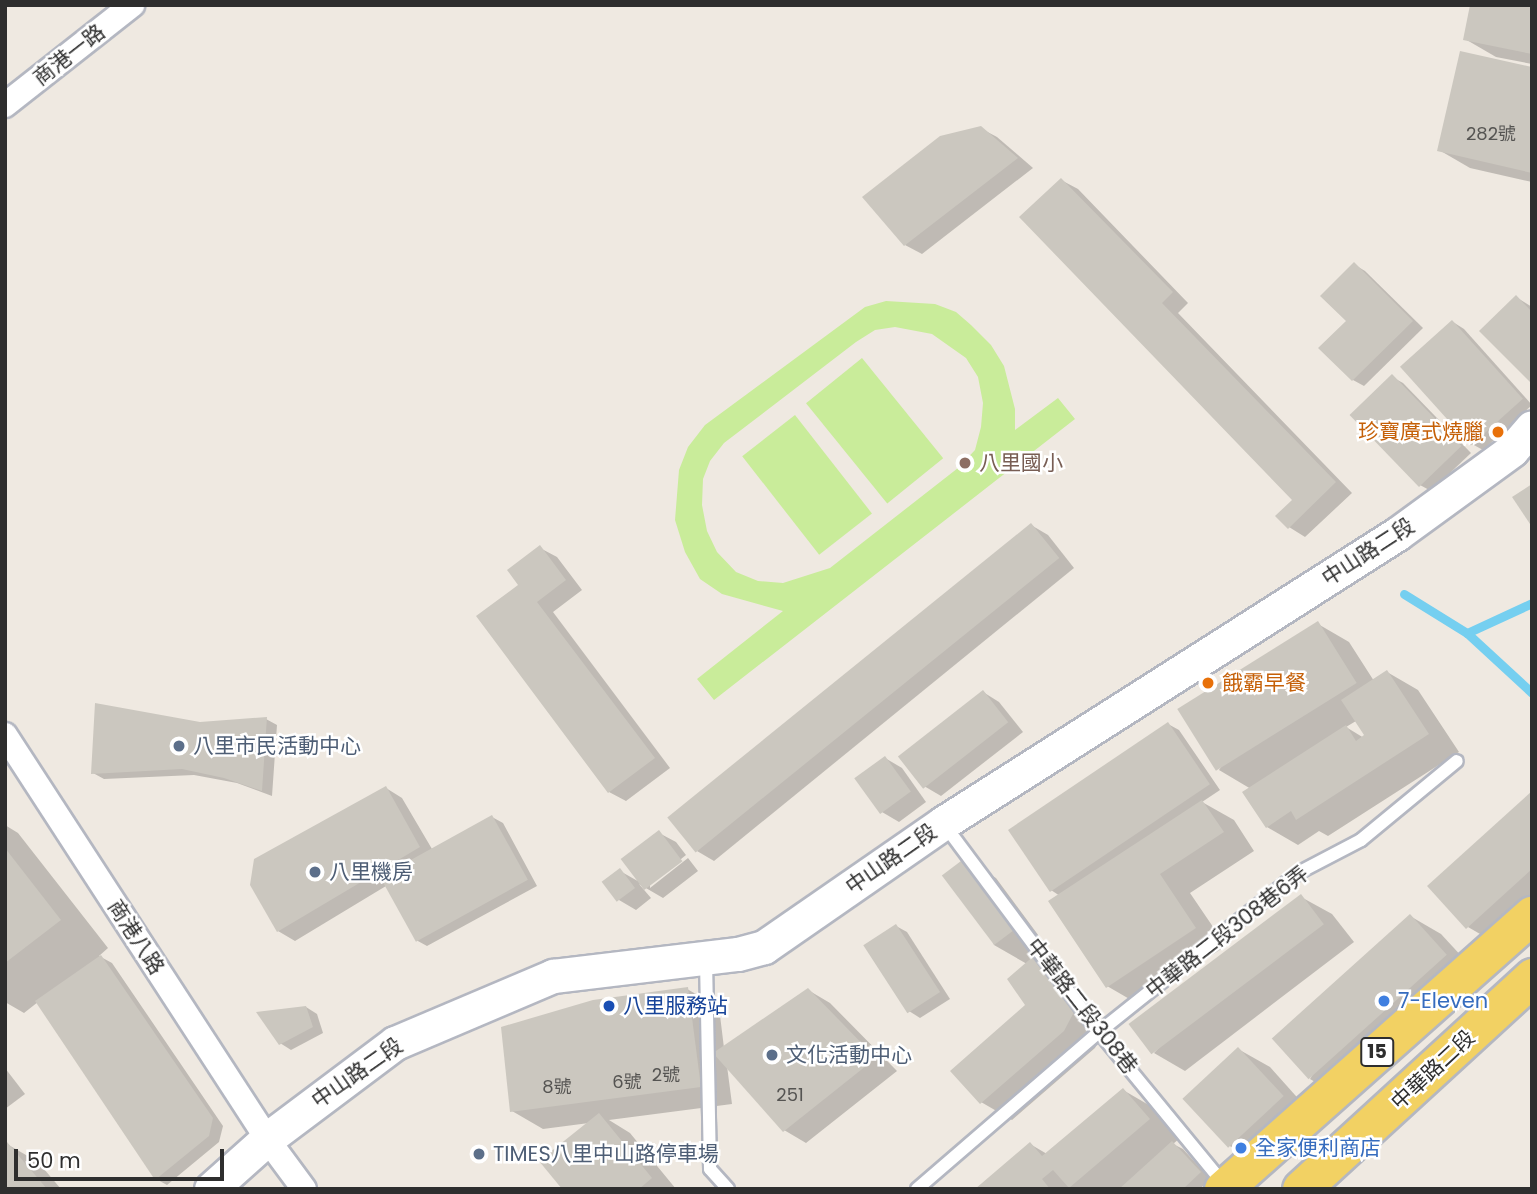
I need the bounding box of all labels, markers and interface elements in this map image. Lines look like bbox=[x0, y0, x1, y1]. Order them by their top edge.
street label: 商港一路 bbox=[28, 19, 110, 91]
house number: 282號 bbox=[1466, 123, 1516, 145]
place label: 珍寶廣式燒臘 bbox=[1358, 419, 1484, 445]
marker: 珍寶廣式燒臘 bbox=[1490, 424, 1506, 440]
place label: 八里國小 bbox=[979, 450, 1063, 476]
marker: 八里國小 bbox=[957, 455, 973, 471]
street label: 中山路二段 bbox=[1317, 513, 1419, 591]
place label: 餓霸早餐 bbox=[1222, 670, 1306, 696]
marker: 餓霸早餐 bbox=[1200, 675, 1216, 691]
place label: 八里市民活動中心 bbox=[193, 733, 361, 759]
marker: 八里市民活動中心 bbox=[171, 738, 187, 754]
street label: 中山路二段 bbox=[841, 819, 941, 899]
place label: 八里機房 bbox=[329, 859, 413, 885]
street label: 中華路二段308巷6弄 bbox=[1141, 861, 1313, 1003]
marker: 八里機房 bbox=[307, 864, 323, 880]
street label: 商港八路 bbox=[103, 895, 169, 979]
street label: 中華路二段308巷 bbox=[1021, 933, 1143, 1079]
place label: 7-Eleven bbox=[1398, 988, 1488, 1014]
place label: 八里服務站 bbox=[623, 993, 728, 1019]
marker: 7-Eleven bbox=[1376, 993, 1392, 1009]
marker: 八里服務站 bbox=[601, 998, 617, 1014]
street label: 中華路二段 bbox=[1386, 1025, 1480, 1115]
street label: 中山路二段 bbox=[307, 1033, 407, 1113]
road number: 15 bbox=[1360, 1036, 1394, 1068]
place label: 文化活動中心 bbox=[786, 1042, 912, 1068]
marker: 文化活動中心 bbox=[764, 1047, 780, 1063]
house number: 2號 bbox=[652, 1064, 680, 1086]
house number: 6號 bbox=[612, 1071, 642, 1093]
house number: 8號 bbox=[542, 1076, 572, 1098]
house number: 251 bbox=[776, 1084, 804, 1106]
scale bar bbox=[18, 1134, 228, 1178]
place label: 全家便利商店 bbox=[1255, 1135, 1381, 1161]
marker: 全家便利商店 bbox=[1233, 1140, 1249, 1156]
place label: TIMES八里中山路停車場 bbox=[493, 1141, 719, 1167]
text: 50 m bbox=[27, 1146, 81, 1175]
marker: TIMES八里中山路停車場 bbox=[471, 1146, 487, 1162]

